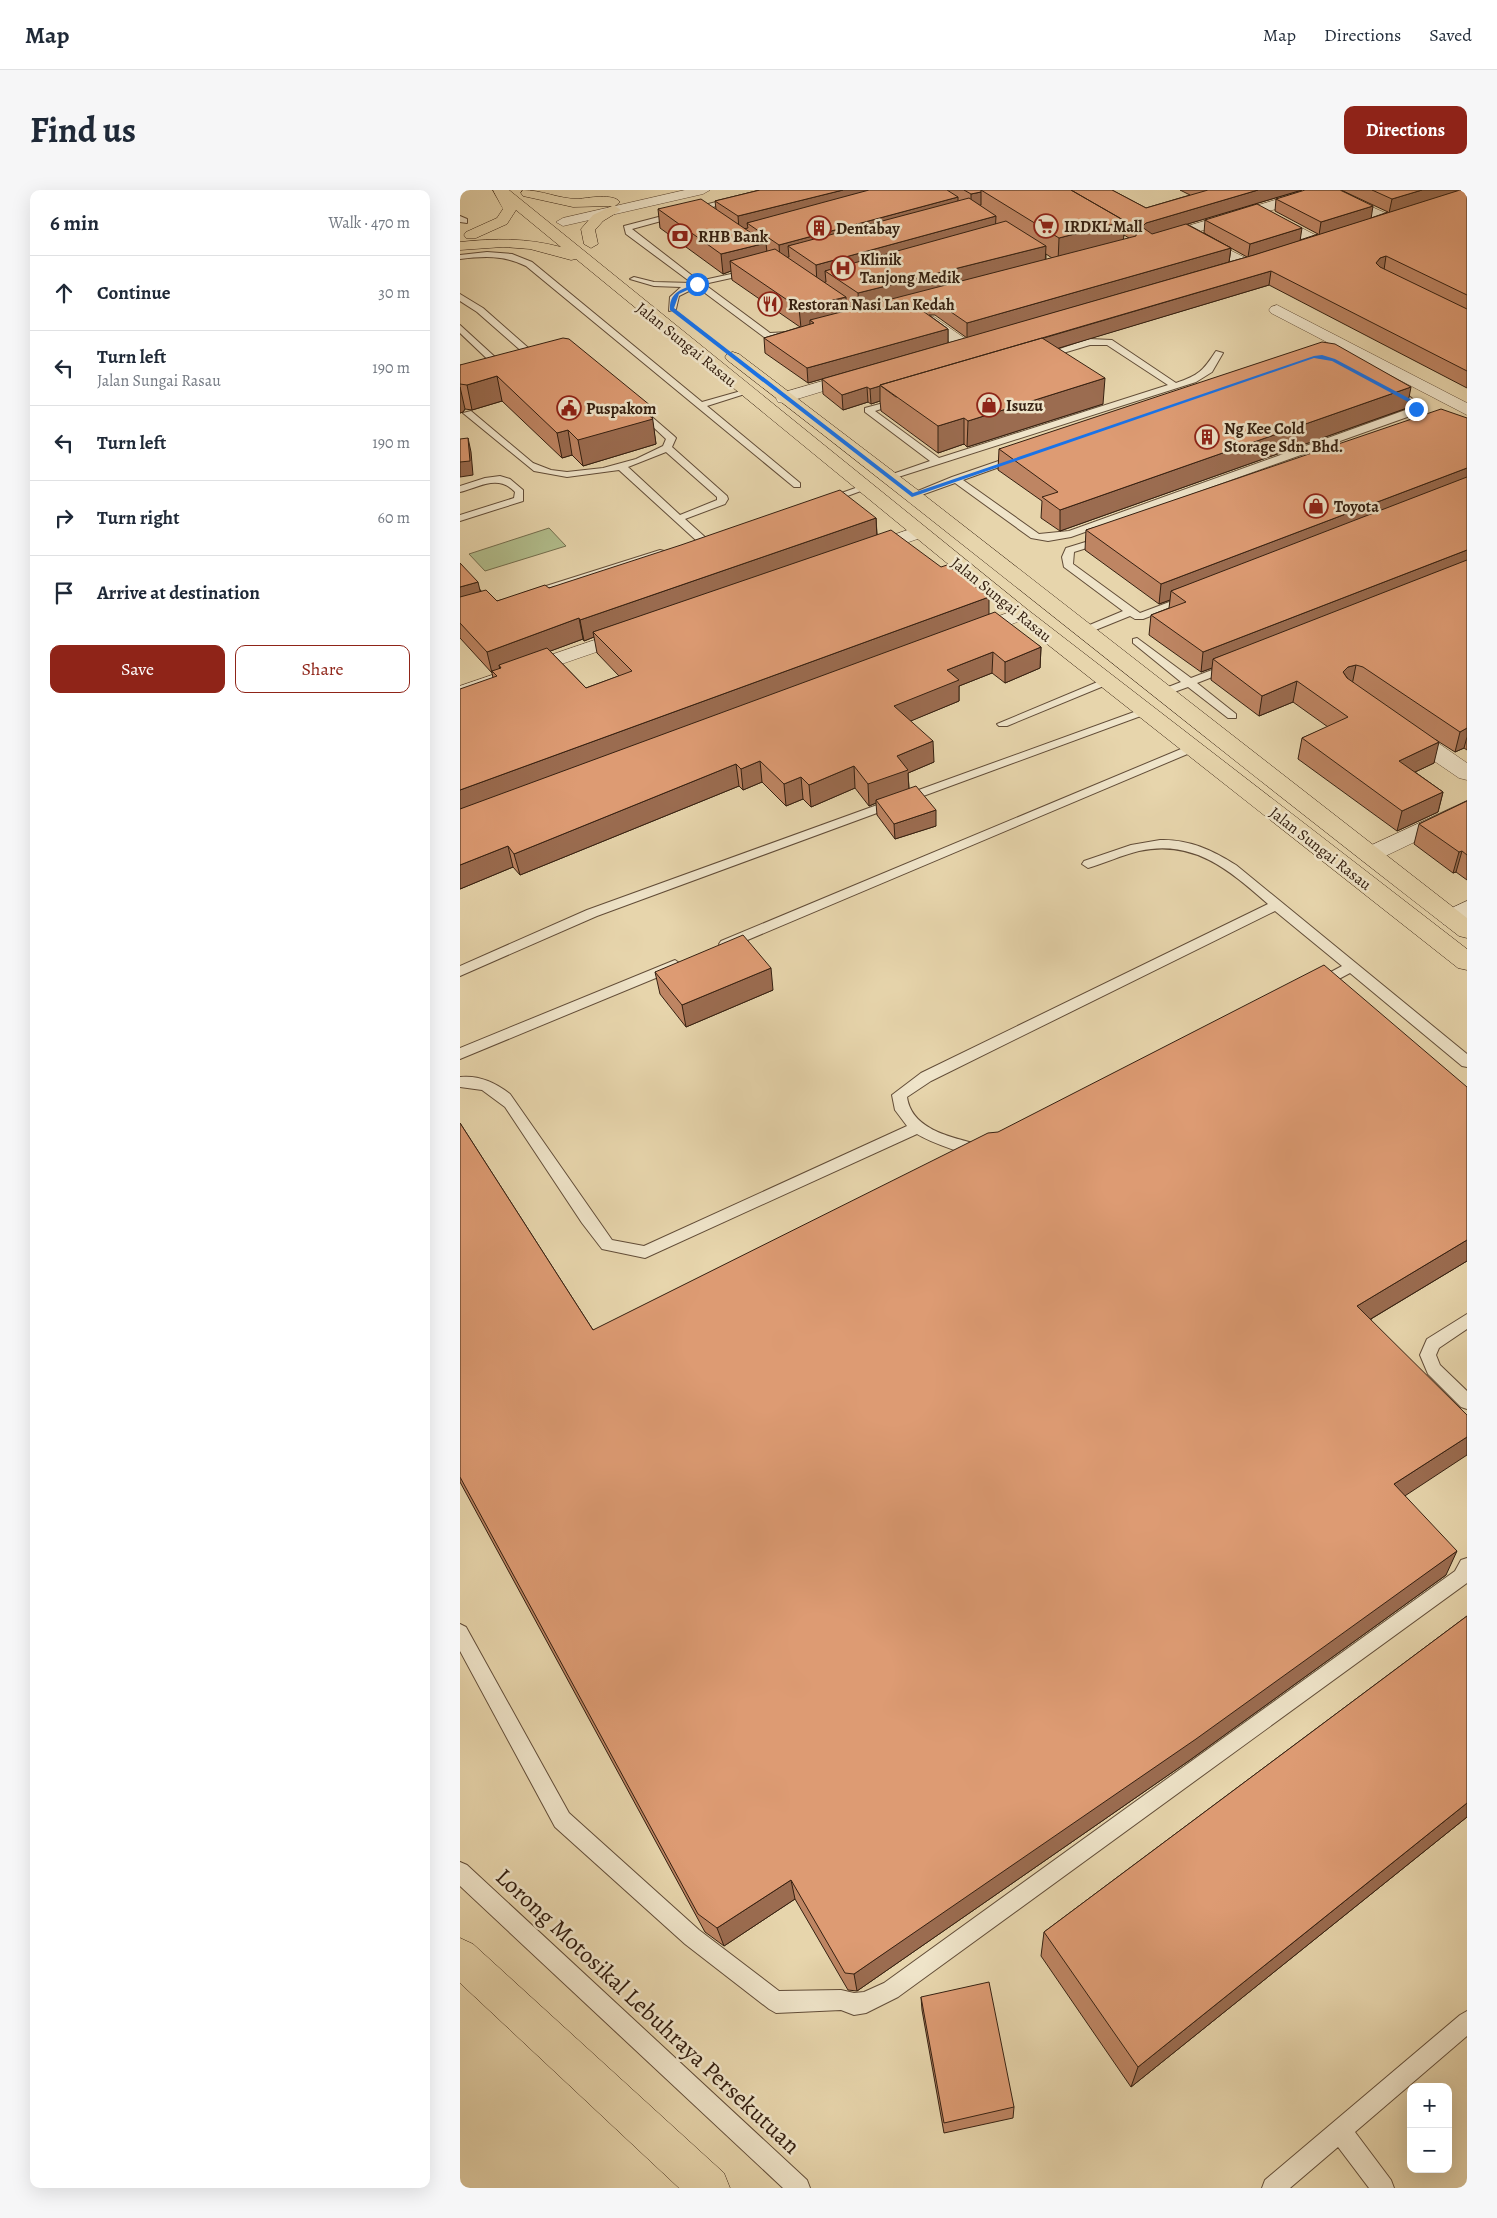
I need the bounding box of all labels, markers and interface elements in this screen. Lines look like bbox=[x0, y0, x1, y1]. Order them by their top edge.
text: Map bbox=[25, 19, 69, 51]
text: Map bbox=[1263, 23, 1296, 47]
text: Directions bbox=[1324, 23, 1401, 47]
text: Saved bbox=[1429, 23, 1472, 47]
text: Find us bbox=[30, 106, 136, 154]
button: Directions bbox=[1344, 106, 1467, 154]
text: 6 min bbox=[50, 209, 99, 237]
text: Walk · 470 m bbox=[329, 212, 410, 234]
supermarket icon: IRDKL Mall bbox=[1033, 213, 1059, 239]
building icon: Dentabay bbox=[806, 215, 832, 241]
place label: IRDKL Mall bbox=[1064, 216, 1143, 238]
place label: Dentabay bbox=[836, 218, 900, 240]
bank icon: RHB Bank bbox=[667, 223, 693, 249]
place label: RHB Bank bbox=[698, 226, 769, 248]
place label: Klinik Tanjong Medik bbox=[860, 249, 961, 289]
hospital icon: Klinik Tanjong Medik bbox=[830, 255, 856, 281]
route start bbox=[686, 273, 709, 296]
icon: ahead bbox=[50, 279, 78, 307]
text: Continue bbox=[97, 280, 171, 306]
text: 30 m bbox=[378, 282, 410, 304]
restaurant icon: Restoran Nasi Lan Kedah bbox=[757, 291, 783, 317]
place label: Restoran Nasi Lan Kedah bbox=[788, 294, 955, 316]
street label: Jalan Sungai Rasau bbox=[631, 297, 742, 392]
text: Turn left bbox=[97, 344, 166, 370]
icon: left bbox=[50, 354, 78, 382]
text: 190 m bbox=[372, 357, 410, 379]
text: Jalan Sungai Rasau bbox=[97, 370, 221, 392]
shop icon: Isuzu bbox=[976, 392, 1002, 418]
public building icon: Puspakom bbox=[556, 395, 582, 421]
place label: Isuzu bbox=[1006, 395, 1043, 417]
place label: Puspakom bbox=[586, 398, 657, 420]
route end bbox=[1405, 398, 1428, 421]
place label: Ng Kee Cold Storage Sdn. Bhd. bbox=[1224, 418, 1343, 458]
building icon: Ng Kee Cold Storage Sdn. Bhd. bbox=[1194, 424, 1220, 450]
icon: left bbox=[50, 429, 78, 457]
text: Turn left bbox=[97, 430, 166, 456]
text: 190 m bbox=[372, 432, 410, 454]
shop icon: Toyota bbox=[1303, 493, 1329, 519]
place label: Toyota bbox=[1334, 496, 1379, 518]
icon: right bbox=[50, 504, 78, 532]
text: Turn right bbox=[97, 505, 179, 531]
text: 60 m bbox=[378, 507, 410, 529]
street label: Jalan Sungai Rasau bbox=[946, 552, 1057, 647]
icon: arrive bbox=[50, 579, 78, 607]
text: Arrive at destination bbox=[97, 580, 260, 606]
button: Save bbox=[50, 645, 225, 693]
button: Share bbox=[235, 645, 410, 693]
street label: Jalan Sungai Rasau bbox=[1265, 802, 1376, 896]
street label: Lorong Motosikal Lebuhraya Persekutuan bbox=[489, 1861, 807, 2161]
map controls bbox=[1407, 2083, 1452, 2173]
button: + bbox=[1407, 2083, 1452, 2128]
button: − bbox=[1407, 2128, 1452, 2173]

